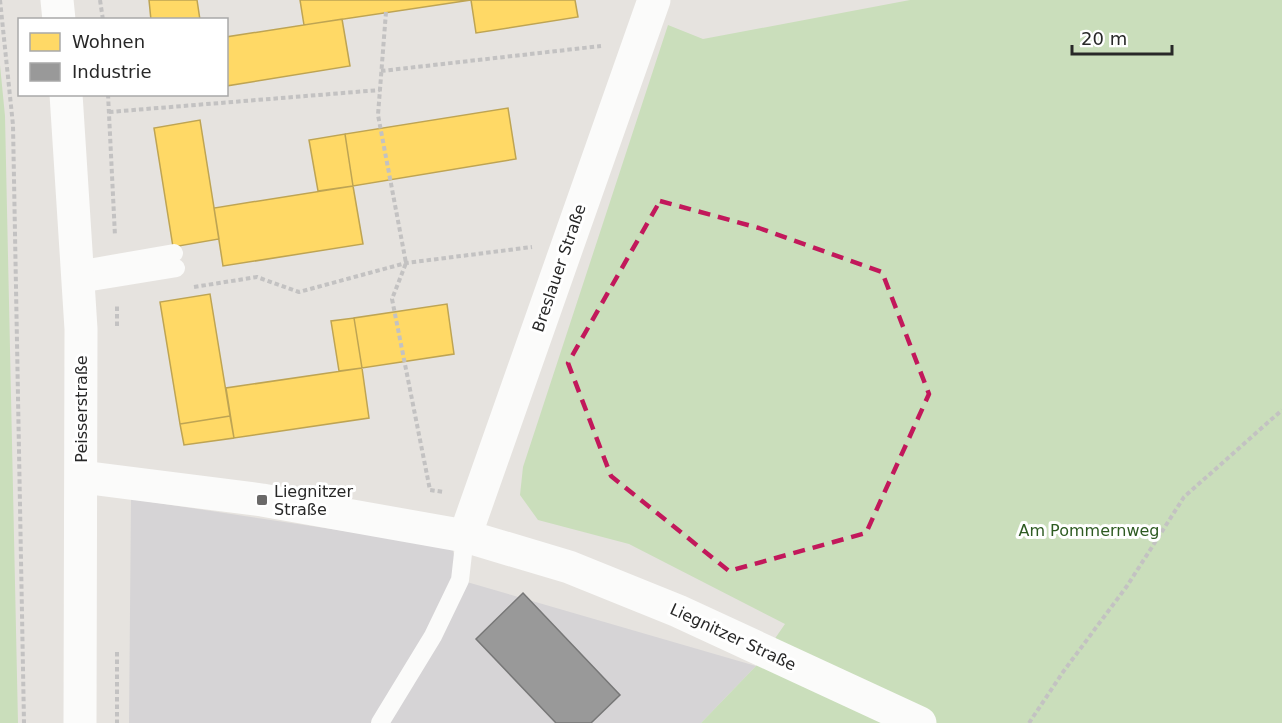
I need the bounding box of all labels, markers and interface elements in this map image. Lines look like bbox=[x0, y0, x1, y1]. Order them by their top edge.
legend bbox=[18, 18, 228, 96]
scale bar bbox=[1072, 18, 1172, 56]
text: 20 m bbox=[1081, 28, 1127, 49]
text: Wohnen bbox=[72, 31, 145, 52]
text: Industrie bbox=[72, 61, 151, 82]
street label: Breslauer Straße bbox=[528, 202, 590, 334]
street label: Peisserstraße bbox=[72, 355, 91, 463]
place label: Liegnitzer Straße bbox=[274, 482, 353, 519]
marker: Liegnitzer Straße bbox=[255, 493, 269, 507]
park label: Am Pommernweg bbox=[1018, 521, 1160, 540]
street label: Liegnitzer Straße bbox=[667, 599, 799, 675]

